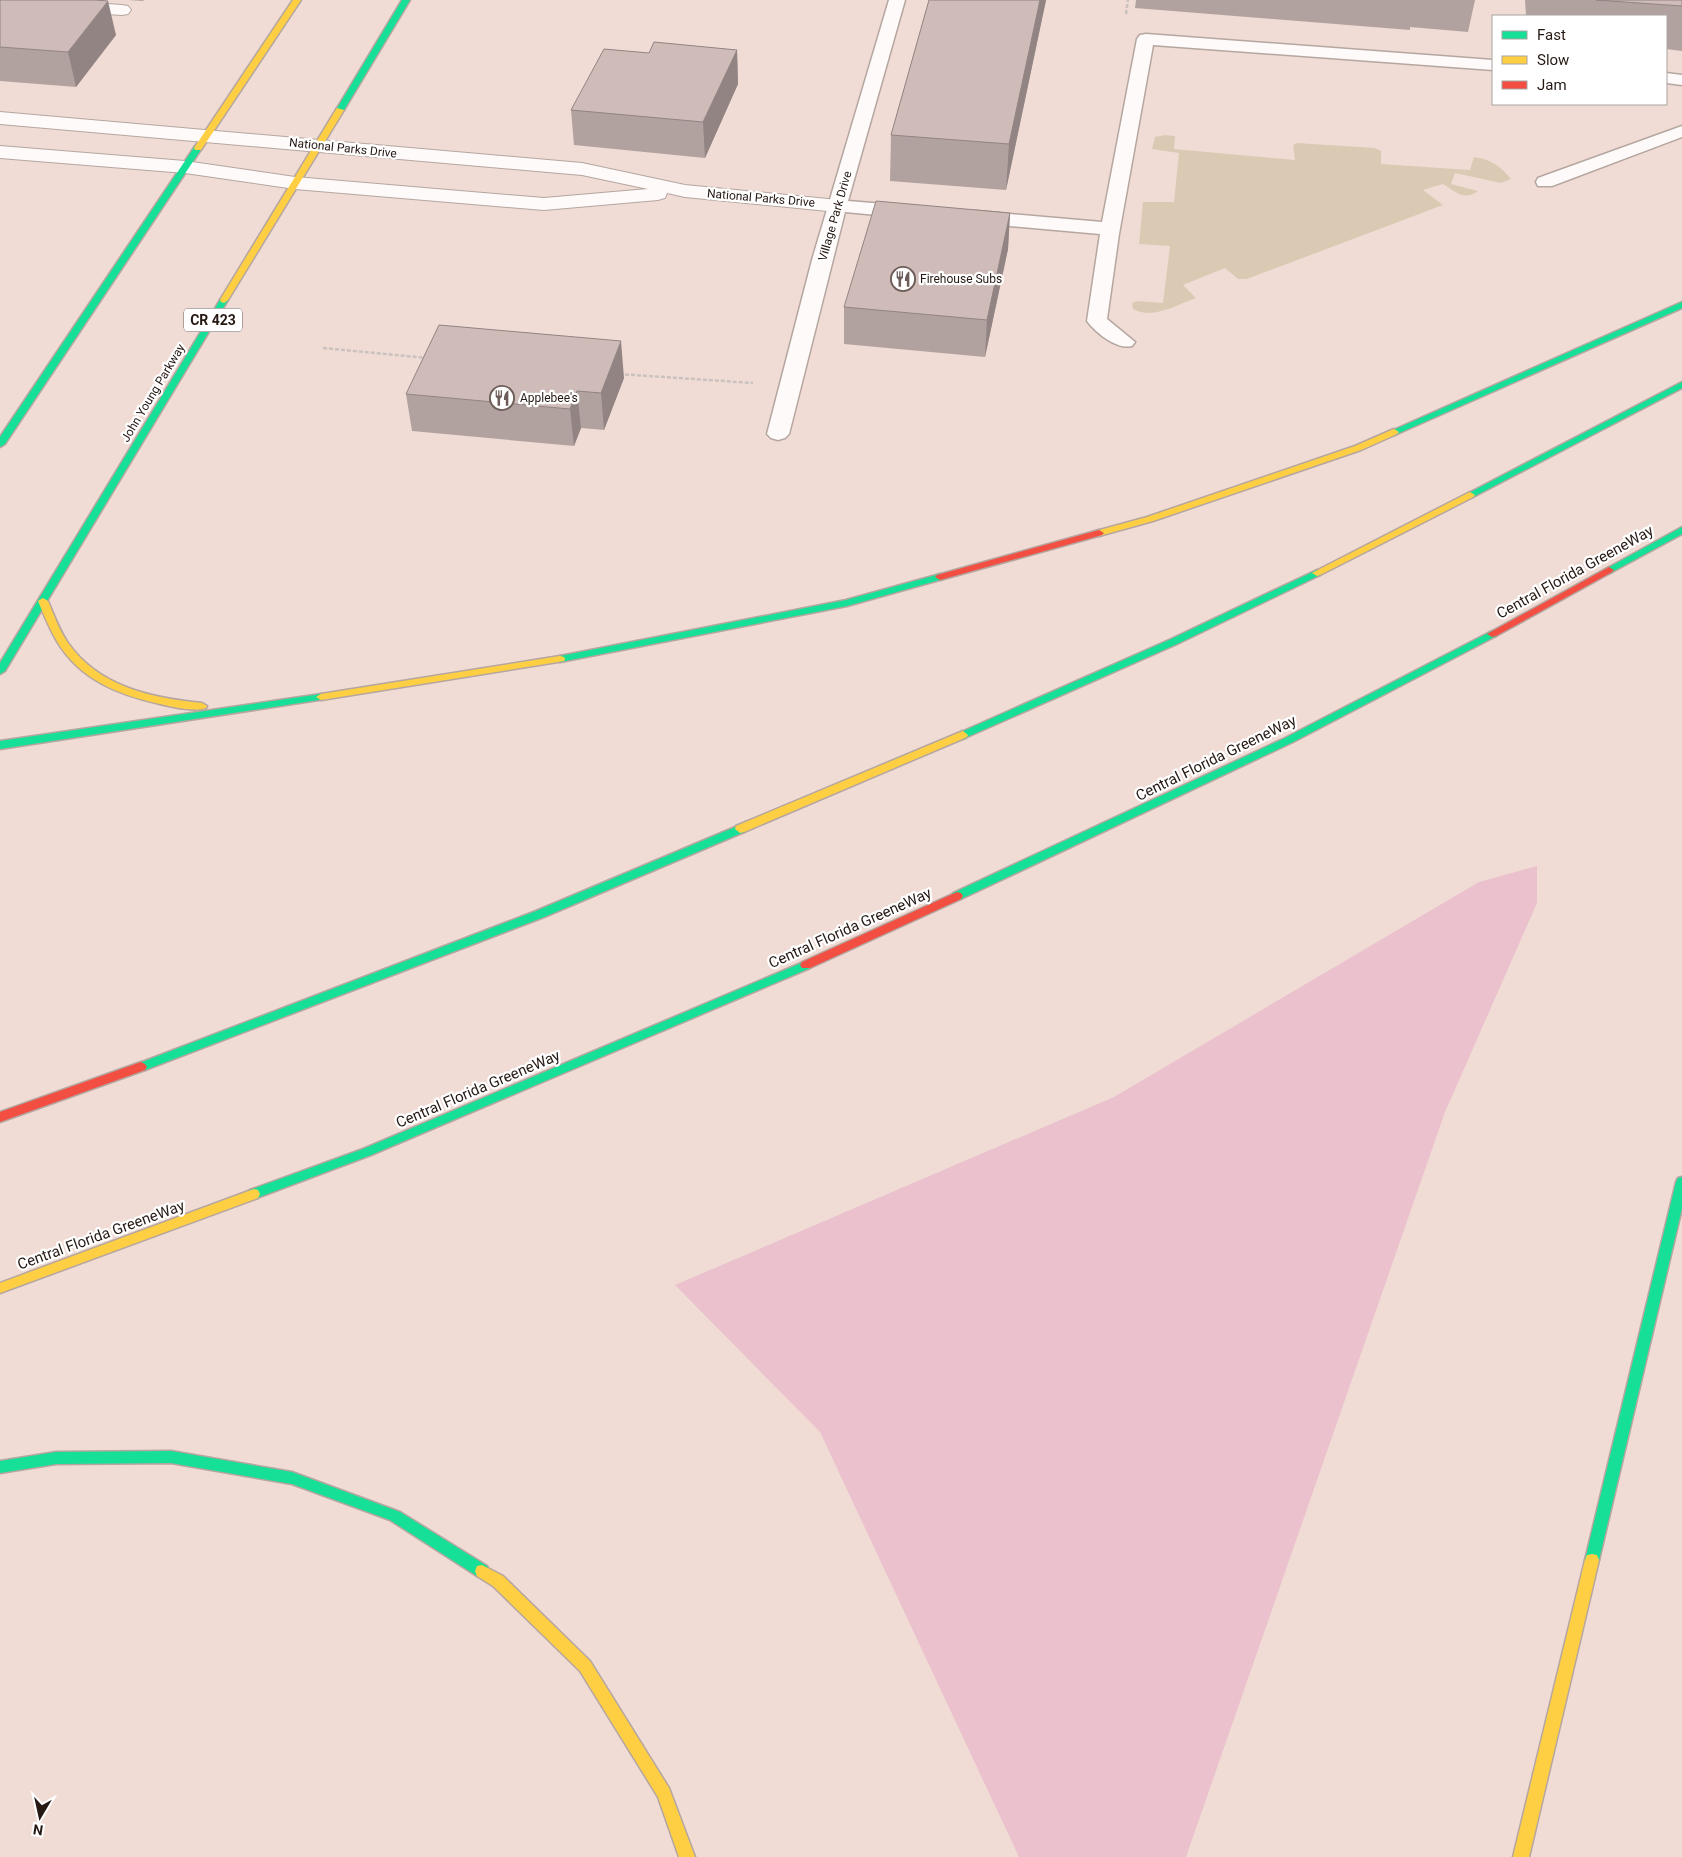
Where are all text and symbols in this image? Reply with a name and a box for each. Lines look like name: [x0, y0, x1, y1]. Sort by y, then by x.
legend: [1492, 15, 1667, 105]
text: Fast: [1537, 26, 1566, 44]
text: Slow: [1537, 51, 1569, 69]
text: Jam: [1537, 76, 1567, 94]
street label: National Parks Drive: [288, 135, 398, 161]
street label: Village Park Drive: [815, 169, 855, 263]
street label: National Parks Drive: [707, 186, 815, 210]
restaurant icon: Firehouse Subs: [890, 266, 916, 292]
place label: Firehouse Subs: [920, 272, 1002, 286]
road number: CR 423: [184, 308, 242, 332]
street label: John Young Parkway: [118, 341, 188, 444]
restaurant icon: Applebee's: [489, 385, 515, 411]
place label: Applebee's: [520, 391, 578, 405]
street label: Central Florida GreeneWay: [1494, 521, 1656, 623]
street label: Central Florida GreeneWay: [1133, 711, 1299, 805]
street label: Central Florida GreeneWay: [766, 884, 934, 972]
street label: Central Florida GreeneWay: [393, 1046, 563, 1132]
street label: Central Florida GreeneWay: [15, 1196, 187, 1274]
north arrow: [15, 1792, 65, 1842]
text: N: [32, 1821, 44, 1839]

